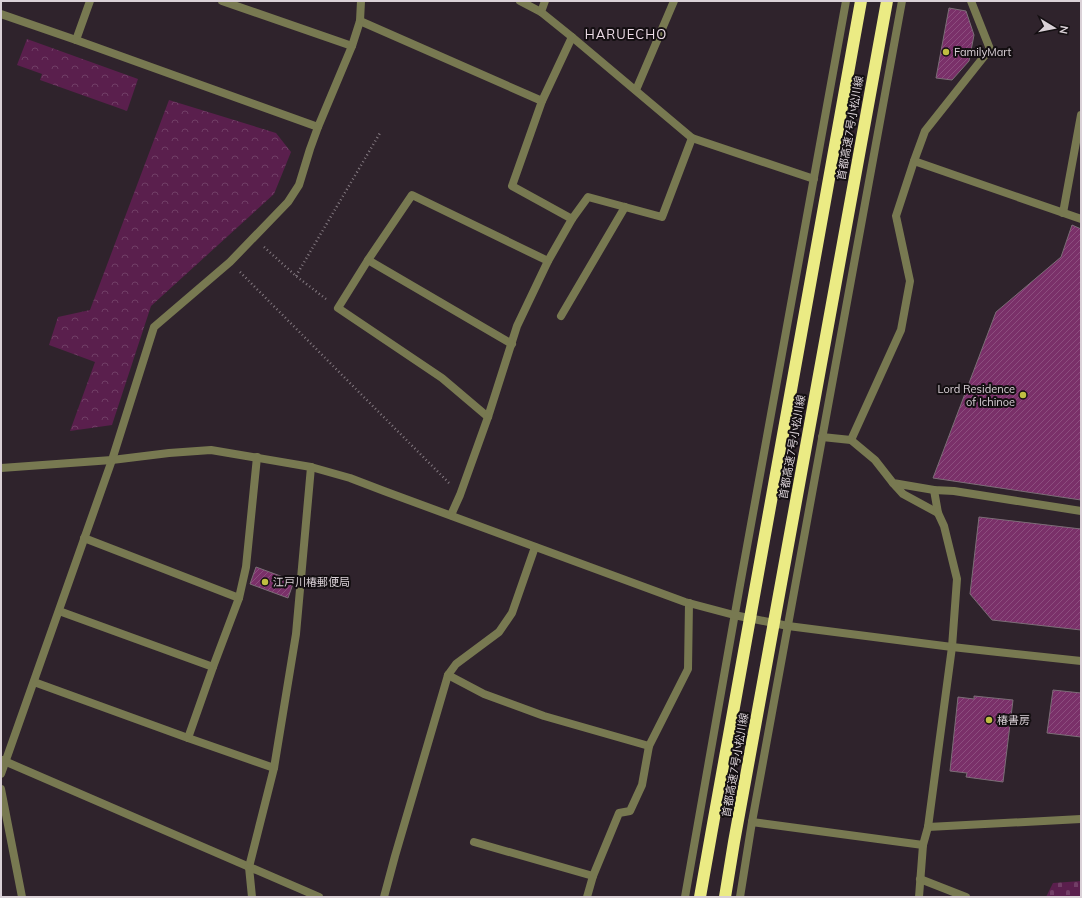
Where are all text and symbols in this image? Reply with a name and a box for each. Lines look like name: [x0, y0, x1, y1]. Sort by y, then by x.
north arrow: [1034, 8, 1074, 48]
text: N: [1056, 24, 1071, 35]
district label: HARUECHO: [585, 26, 667, 42]
place label: FamilyMart: [954, 45, 1012, 59]
marker: FamilyMart: [941, 47, 951, 57]
street label: 首都高速7号小松川線: [834, 75, 866, 181]
place label: Lord Residence of Ichinoe: [937, 382, 1015, 409]
marker: Lord Residence of Ichinoe: [1018, 390, 1028, 400]
street label: 首都高速7号小松川線: [776, 394, 808, 500]
place label: 江戸川椿郵便局: [273, 575, 350, 589]
marker: 江戸川椿郵便局: [260, 577, 270, 587]
street label: 首都高速7号小松川線: [719, 712, 751, 818]
place label: 椿書房: [997, 713, 1030, 727]
marker: 椿書房: [984, 715, 994, 725]

